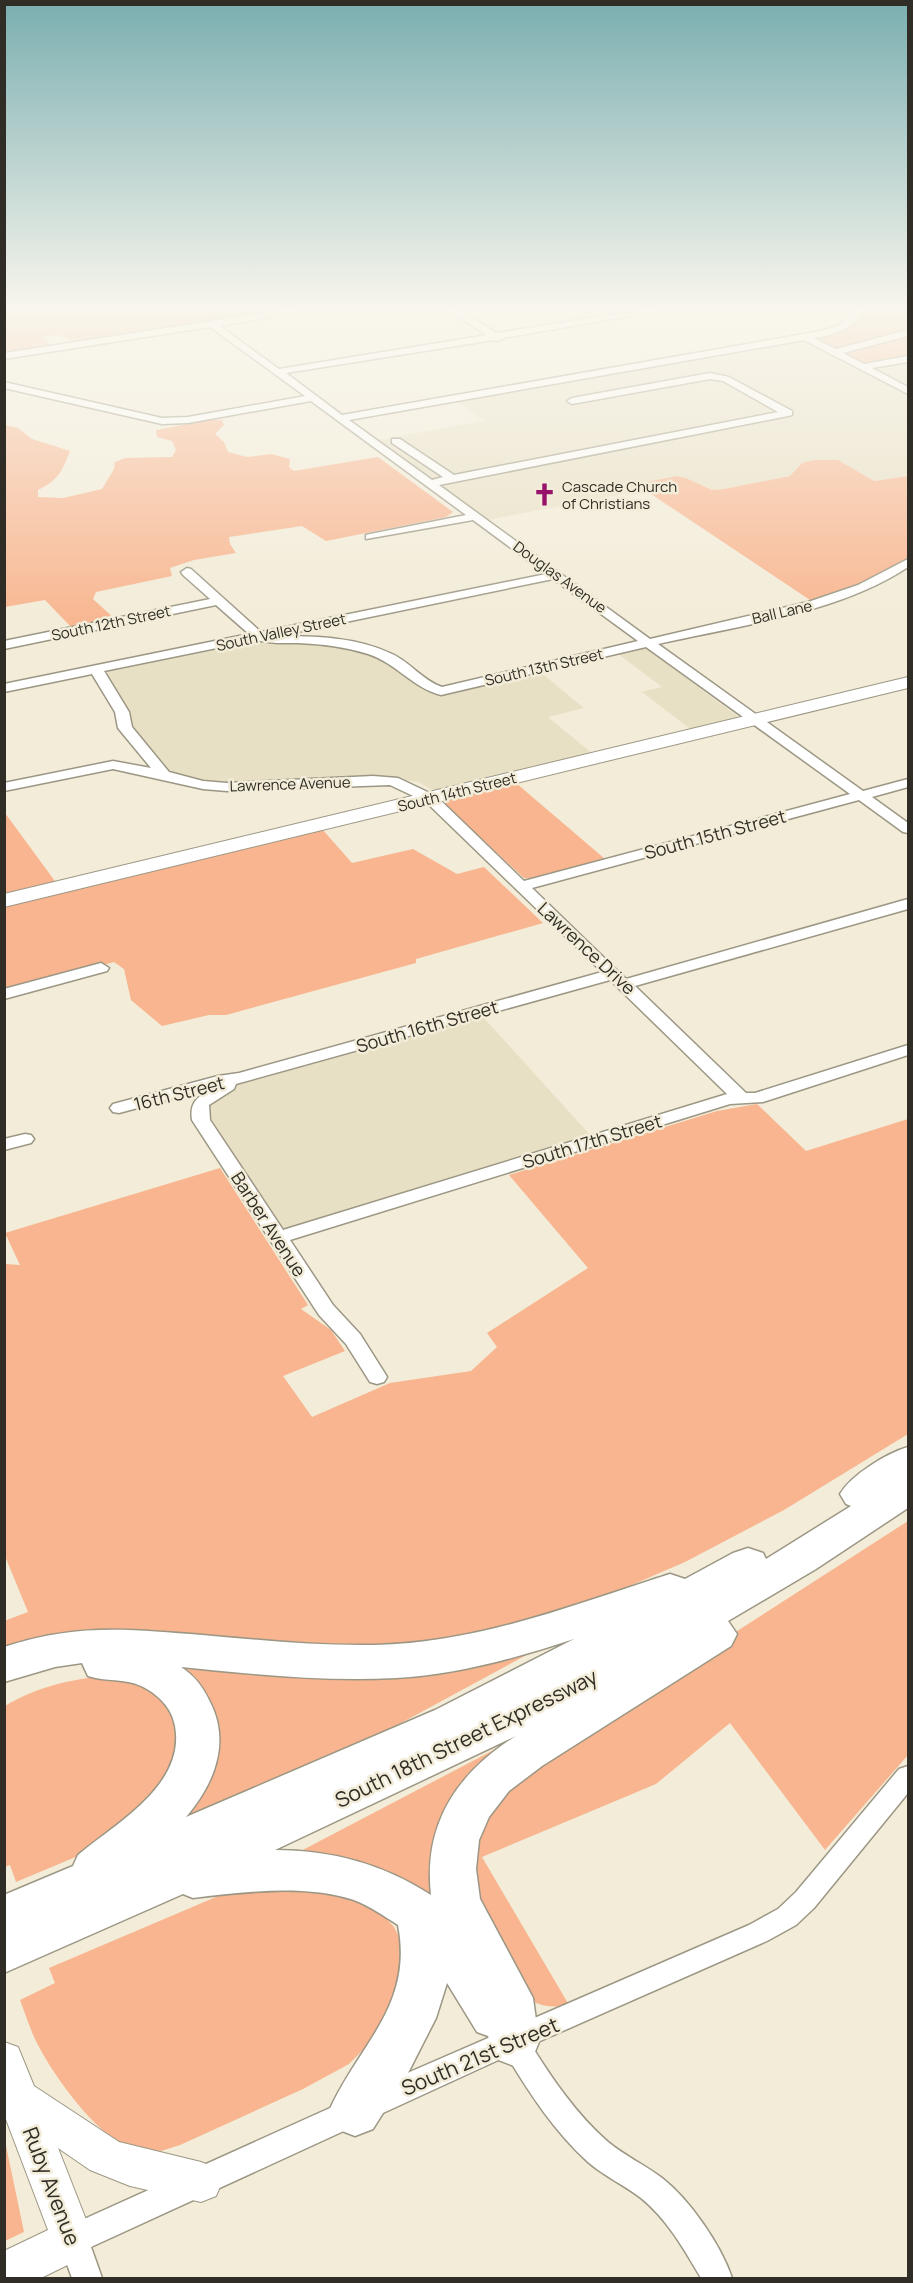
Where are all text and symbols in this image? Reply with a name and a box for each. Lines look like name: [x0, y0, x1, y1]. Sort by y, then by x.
place label: Cascade Church of Christians: [562, 476, 677, 514]
church icon: Cascade Church of Christians: [531, 482, 557, 508]
street label: Douglas Avenue: [509, 536, 611, 618]
street label: Ball Lane: [750, 595, 814, 629]
street label: South 12th Street: [49, 600, 173, 646]
street label: South Valley Street: [214, 608, 348, 656]
street label: South 13th Street: [483, 643, 605, 691]
street label: South 14th Street: [395, 767, 519, 817]
street label: Lawrence Avenue: [229, 771, 351, 797]
street label: South 15th Street: [642, 804, 788, 864]
street label: Lawrence Drive: [533, 896, 641, 1000]
street label: South 16th Street: [353, 994, 501, 1058]
street label: 16th Street: [131, 1070, 227, 1116]
street label: South 17th Street: [519, 1108, 665, 1174]
street label: Barber Avenue: [226, 1167, 312, 1281]
street label: South 18th Street Expressway: [330, 1662, 602, 1814]
street label: South 21st Street: [397, 2010, 563, 2102]
street label: Ruby Avenue: [17, 2123, 87, 2249]

